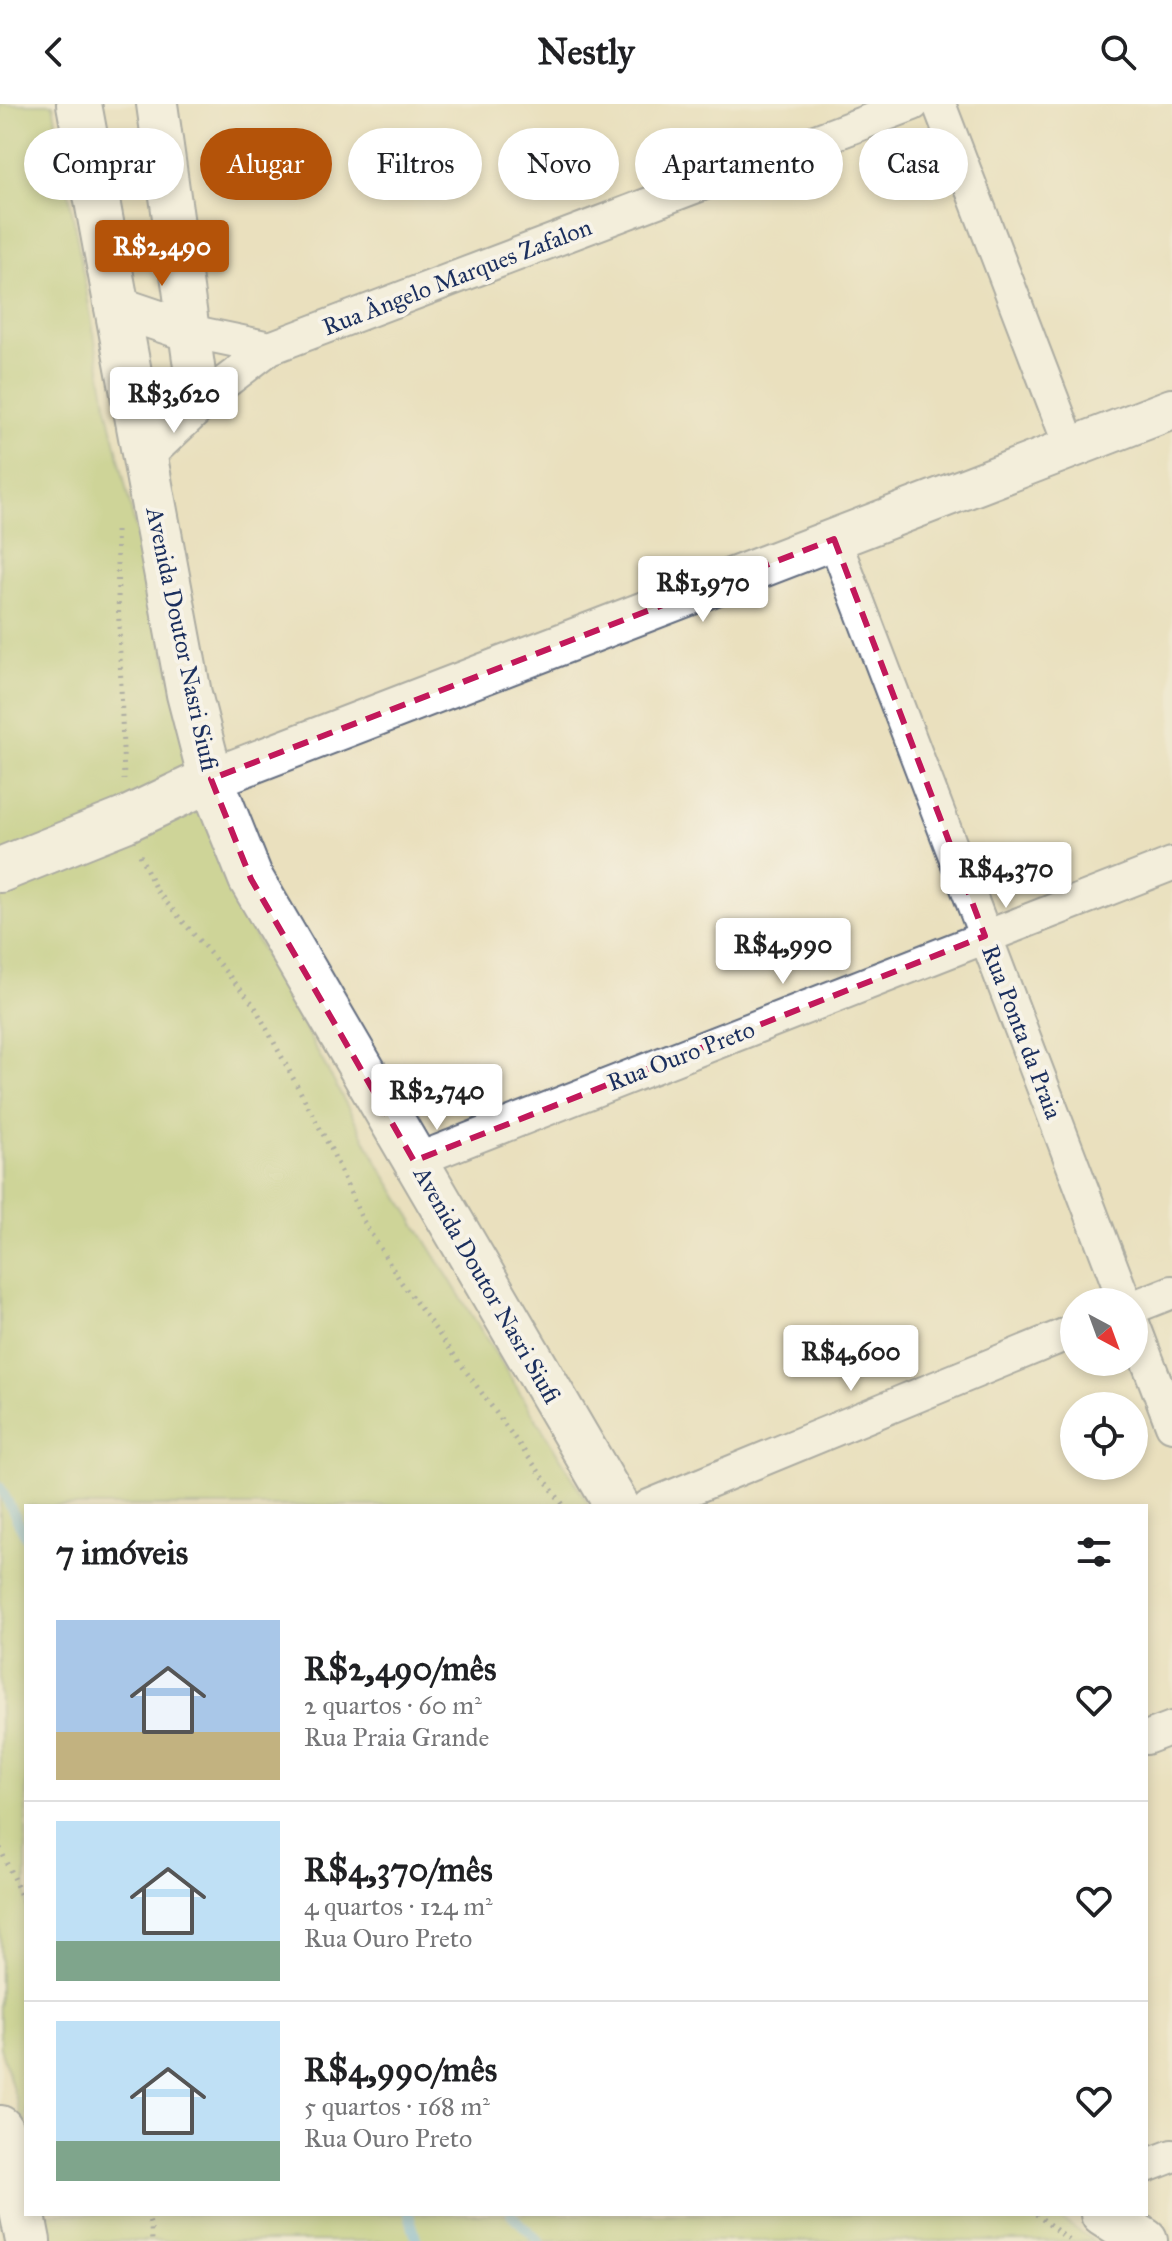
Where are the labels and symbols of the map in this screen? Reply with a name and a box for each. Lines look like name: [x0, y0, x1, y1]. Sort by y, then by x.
street label: Rua Ângelo Marques Zafalon: [318, 212, 596, 342]
pin: R$2,490: [88, 220, 236, 288]
pin: R$3,620: [100, 367, 248, 435]
street label: Avenida Doutor Nasri Siufi: [139, 504, 225, 774]
pin: R$1,970: [629, 556, 777, 624]
pin: R$4,370: [932, 842, 1080, 910]
pin: R$4,990: [709, 918, 857, 986]
street label: Rua Ponta da Praia: [975, 941, 1069, 1124]
street label: Rua Ouro Preto: [603, 1014, 759, 1098]
pin: R$2,740: [363, 1064, 511, 1132]
street label: Avenida Doutor Nasri Siufi: [406, 1160, 567, 1409]
north arrow: [1060, 1288, 1148, 1376]
pin: R$4,600: [777, 1325, 925, 1393]

